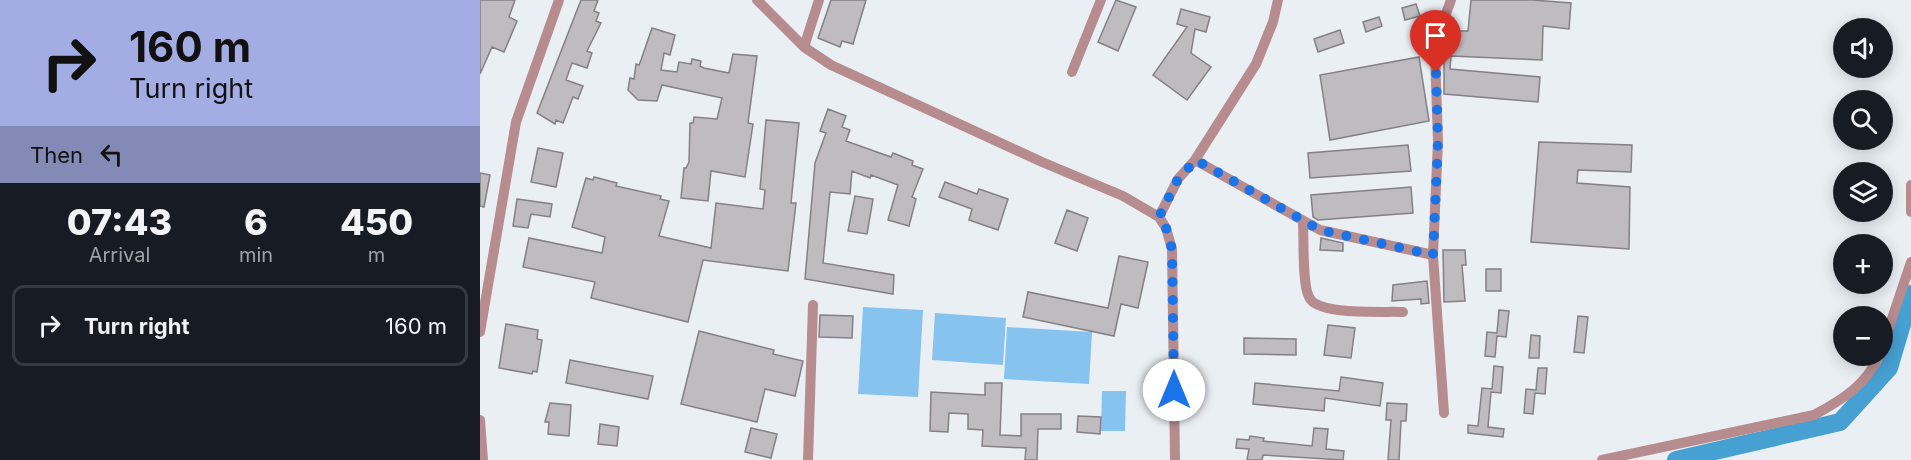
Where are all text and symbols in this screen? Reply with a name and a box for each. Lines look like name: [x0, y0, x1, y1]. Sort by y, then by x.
pin: [1410, 10, 1461, 72]
map controls: [1833, 18, 1893, 366]
button: sound: [1833, 18, 1893, 78]
icon: arrive: [1419, 19, 1452, 52]
text: 160 m: [129, 21, 251, 72]
icon: right: [30, 24, 108, 102]
text: Turn right: [129, 72, 253, 105]
button: search: [1833, 90, 1893, 150]
icon: left: [95, 138, 128, 171]
text: Then: [30, 142, 83, 168]
button: layers: [1833, 162, 1893, 222]
text: 07:43: [67, 200, 172, 244]
text: 6: [244, 200, 268, 244]
text: 450: [340, 200, 413, 244]
button: +: [1833, 234, 1893, 294]
text: Arrival: [89, 243, 150, 267]
text: min: [239, 243, 273, 267]
text: m: [368, 243, 385, 267]
button: −: [1833, 306, 1893, 366]
icon: right: [33, 309, 66, 342]
text: Turn right: [84, 313, 190, 339]
text: 160 m: [385, 313, 447, 339]
position arrow: [1142, 358, 1206, 422]

